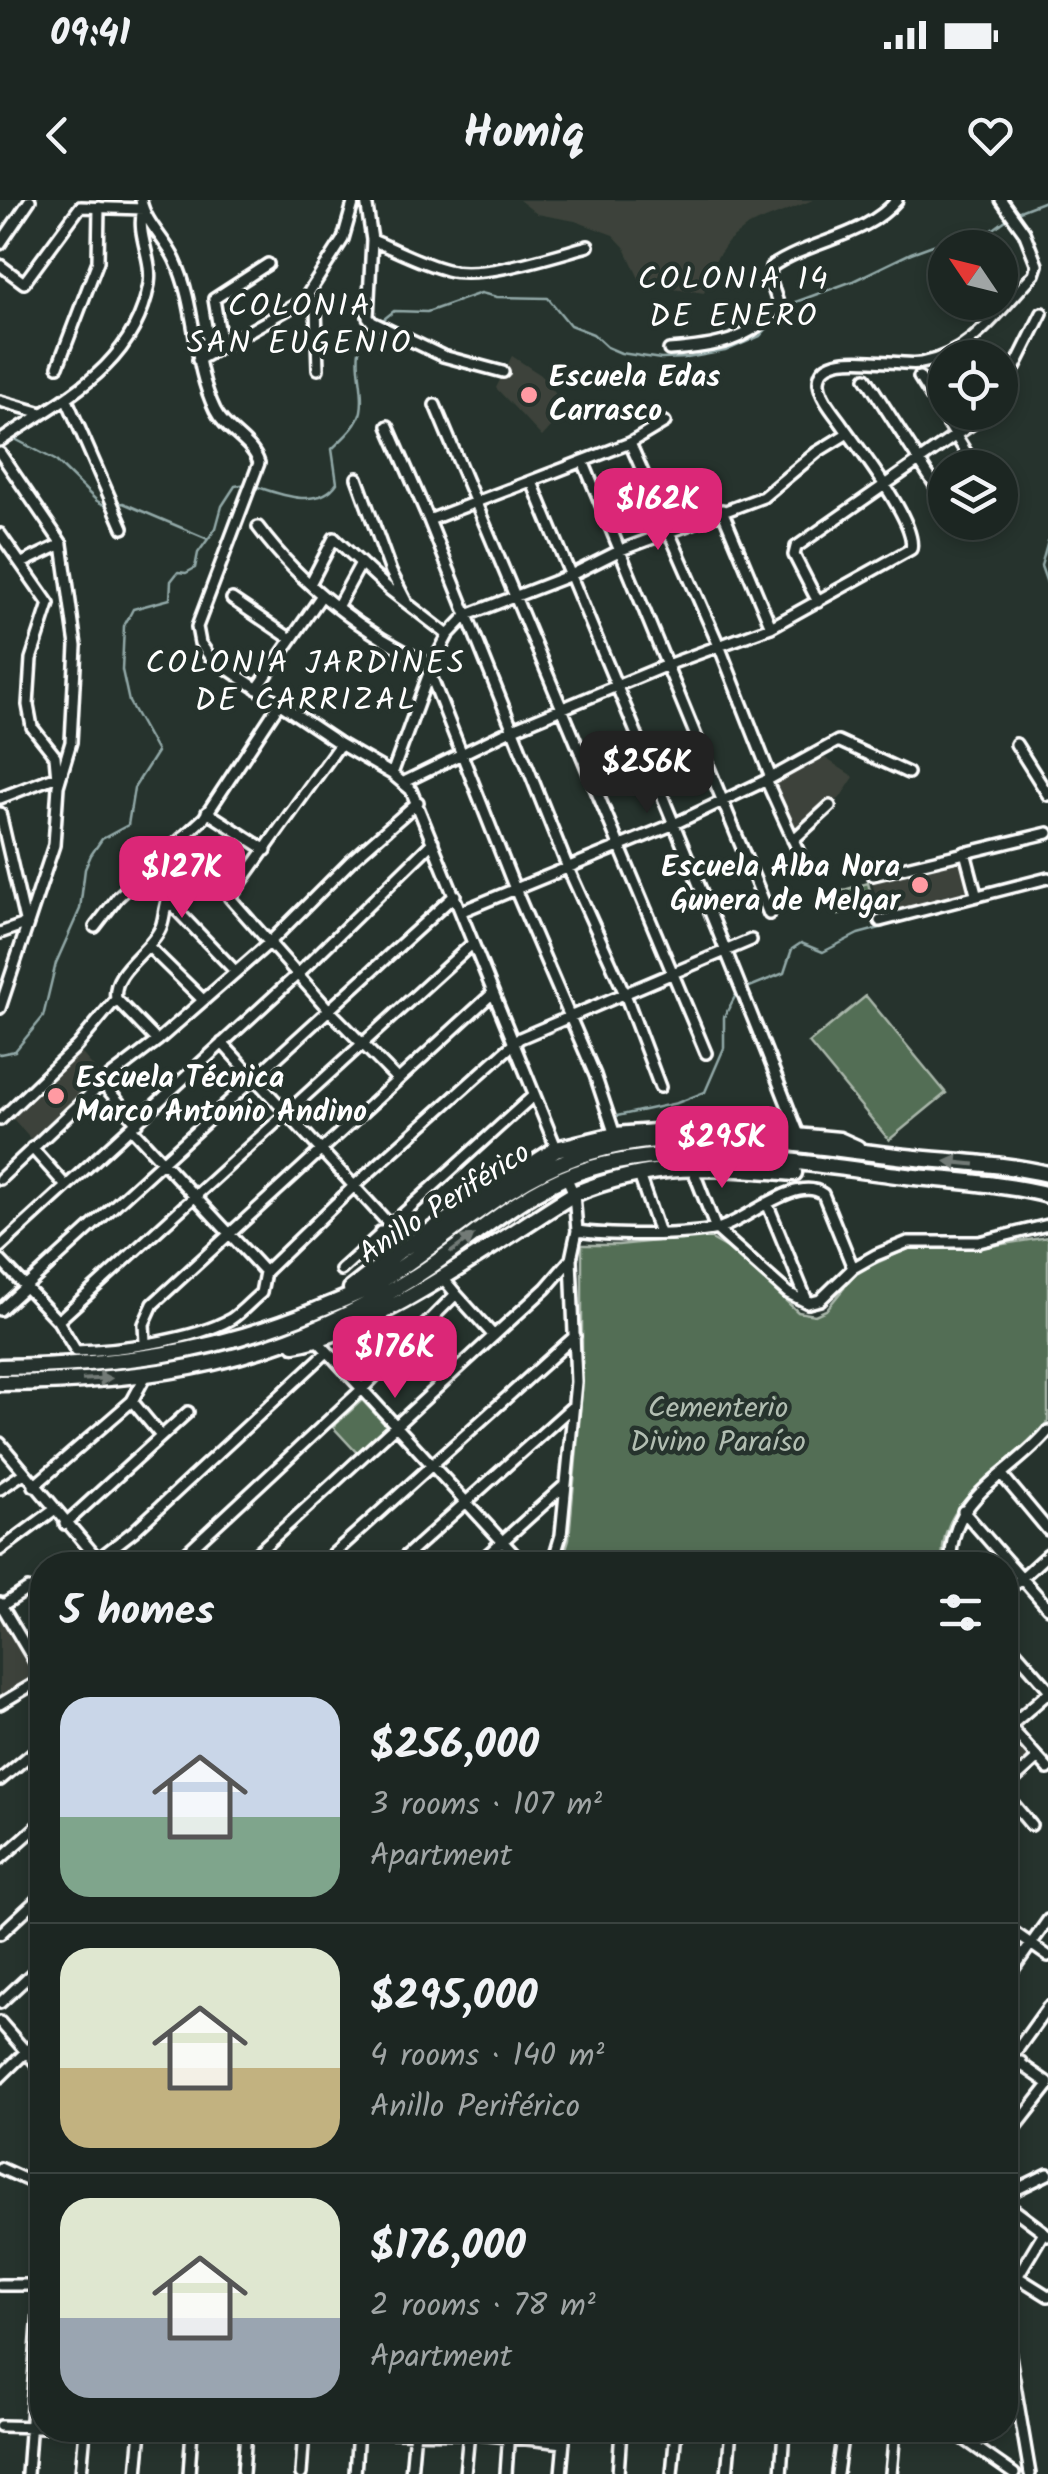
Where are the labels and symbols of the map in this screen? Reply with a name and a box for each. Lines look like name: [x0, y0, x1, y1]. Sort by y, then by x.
north arrow: [928, 230, 1018, 320]
district label: COLONIA 14 DE ENERO: [638, 255, 830, 343]
district label: COLONIA SAN EUGENIO: [187, 282, 413, 370]
place label: Escuela Edas Carrasco: [549, 354, 720, 436]
marker: Escuela Edas Carrasco: [518, 384, 540, 406]
pin: $162K: [588, 468, 728, 553]
district label: COLONIA JARDINES DE CARRIZAL: [146, 639, 466, 727]
pin: $256K: [577, 731, 717, 816]
pin: $127K: [112, 836, 252, 921]
place label: Escuela Alba Nora Gunera de Melgar: [661, 844, 901, 926]
marker: Escuela Alba Nora Gunera de Melgar: [909, 874, 931, 896]
place label: Escuela Técnica Marco Antonio Andino: [76, 1055, 367, 1137]
marker: Escuela Técnica Marco Antonio Andino: [45, 1085, 67, 1107]
pin: $295K: [652, 1106, 792, 1191]
street label: Anillo Periférico: [349, 1130, 541, 1278]
one-way arrow: [944, 1155, 976, 1171]
one-way arrow: [449, 1235, 475, 1255]
pin: $176K: [325, 1316, 465, 1401]
one-way arrow: [82, 1371, 114, 1387]
park label: Cementerio Divino Paraíso: [630, 1385, 806, 1467]

